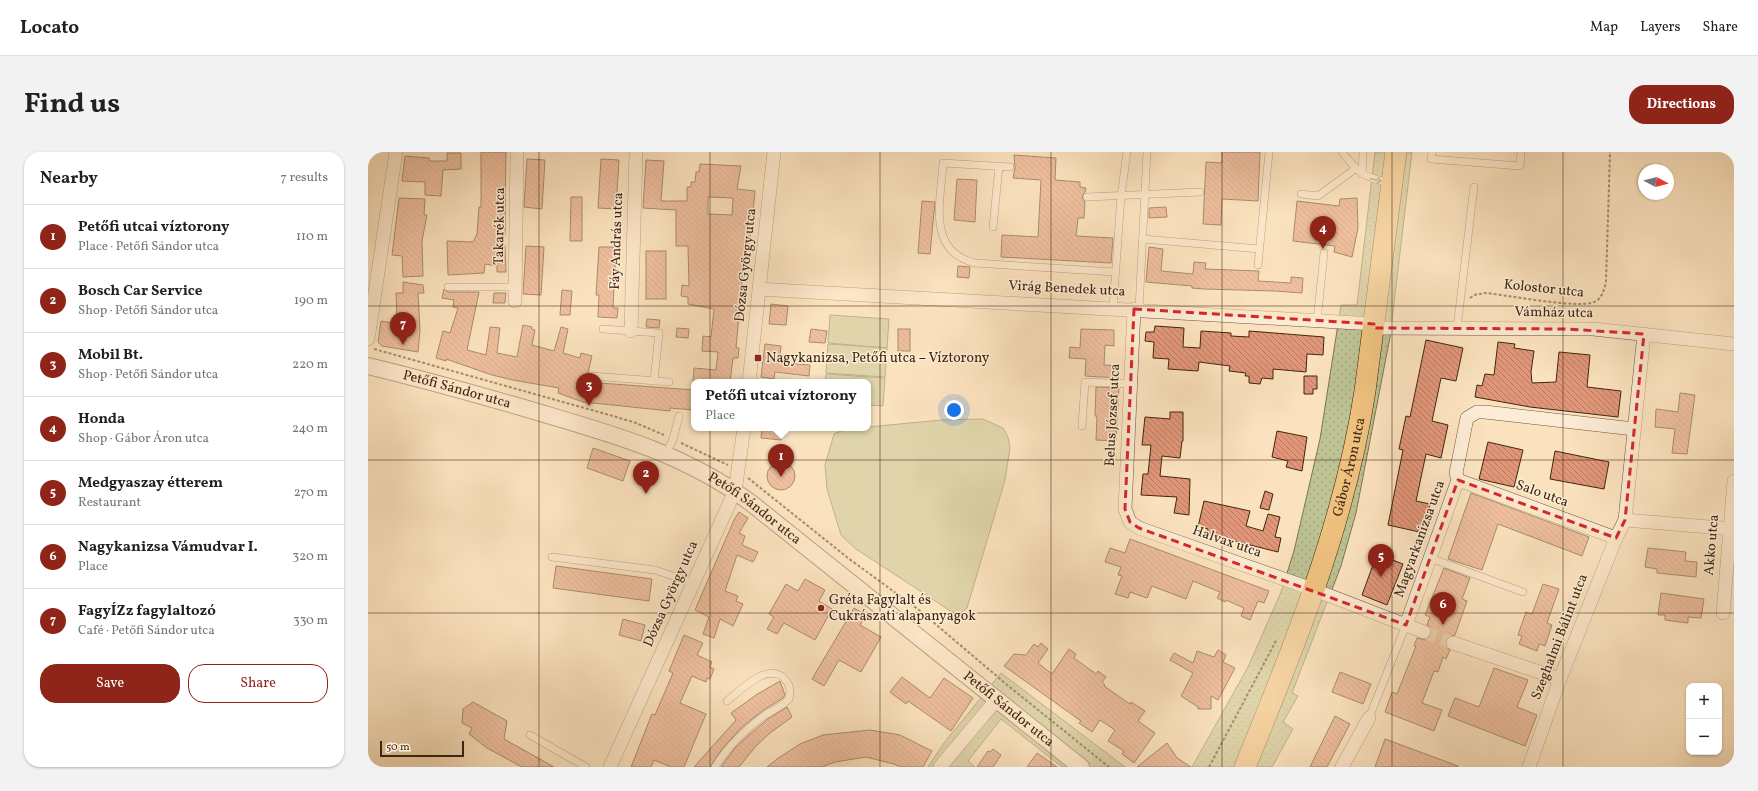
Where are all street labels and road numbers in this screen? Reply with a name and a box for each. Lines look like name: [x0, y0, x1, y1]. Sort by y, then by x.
street label: Takarék utca: [490, 187, 510, 265]
street label: Fáy András utca: [606, 192, 628, 290]
street label: Dózsa György utca: [731, 207, 761, 323]
street label: Kolostor utca: [1503, 275, 1585, 303]
street label: Virág Benedek utca: [1008, 276, 1126, 302]
street label: Vámház utca: [1514, 303, 1594, 323]
street label: Belus József utca: [1101, 363, 1125, 467]
street label: Petőfi Sándor utca: [401, 366, 513, 413]
street label: Gábor Áron utca: [1328, 416, 1370, 519]
street label: Petőfi Sándor utca: [704, 468, 805, 549]
street label: Salo utca: [1513, 476, 1571, 512]
street label: Magyarkanizsa utca: [1390, 478, 1450, 600]
street label: Akko utca: [1700, 514, 1724, 576]
street label: Halvax utca: [1190, 521, 1264, 563]
street label: Dózsa György utca: [639, 538, 703, 650]
street label: Szeghalmi Bálint utca: [1527, 571, 1593, 703]
street label: Petőfi Sándor utca: [959, 667, 1058, 751]

